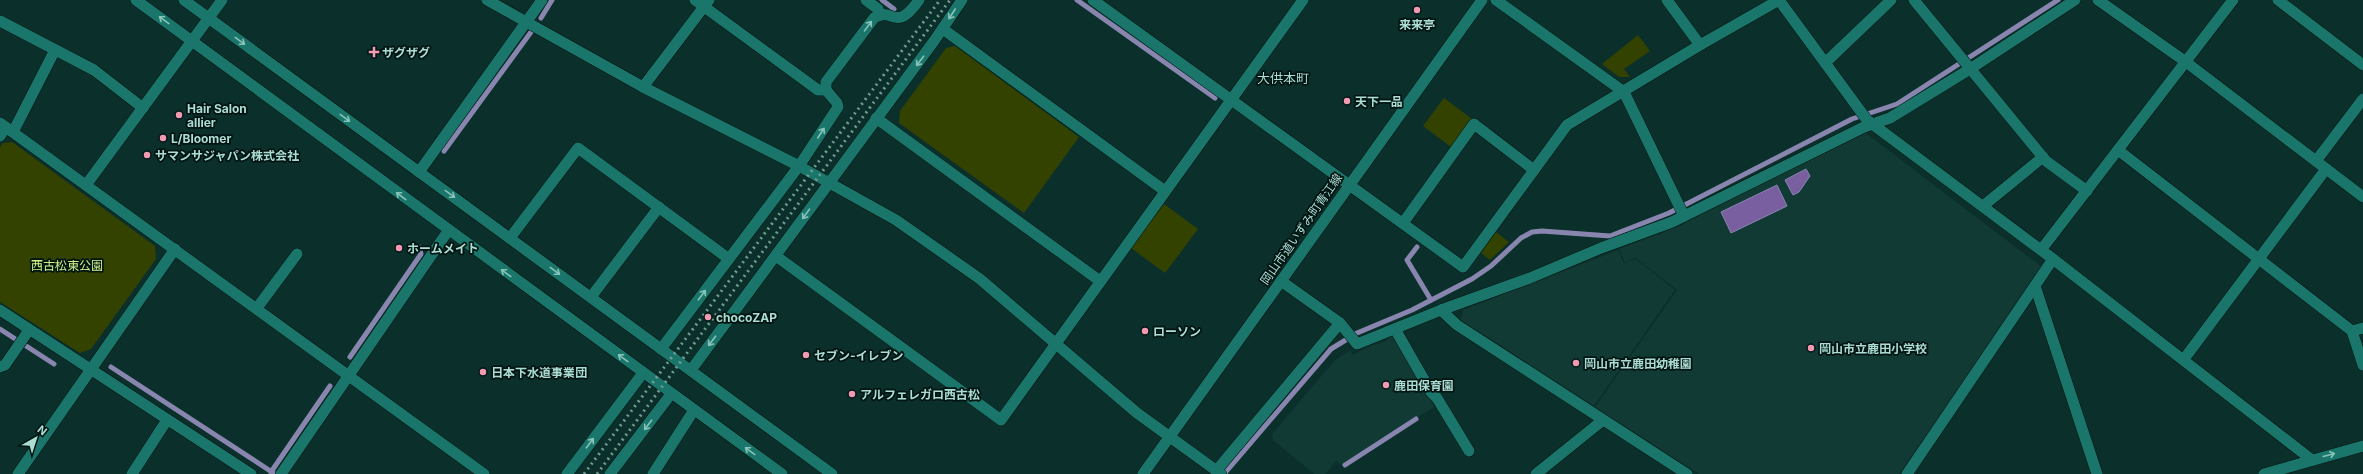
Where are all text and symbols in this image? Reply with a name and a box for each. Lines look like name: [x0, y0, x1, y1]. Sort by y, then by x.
marker: 来来亭: [1412, 5, 1422, 15]
one-way arrow: [947, 8, 955, 20]
one-way arrow: [159, 16, 170, 24]
place label: 来来亭: [1399, 17, 1435, 32]
one-way arrow: [863, 21, 872, 32]
one-way arrow: [234, 37, 245, 45]
place label: ザグザグ: [382, 45, 430, 60]
marker: ザグザグ: [369, 47, 379, 57]
one-way arrow: [916, 55, 924, 66]
district label: 大供本町: [1257, 70, 1309, 86]
place label: 天下一品: [1355, 94, 1403, 109]
marker: 天下一品: [1342, 96, 1352, 106]
place label: Hair Salon allier: [187, 101, 247, 130]
marker: Hair Salon allier: [174, 110, 184, 120]
one-way arrow: [339, 114, 350, 122]
one-way arrow: [817, 128, 825, 139]
place label: L/Bloomer: [171, 131, 231, 146]
marker: L/Bloomer: [158, 133, 168, 143]
place label: サマンサジャパン株式会社: [155, 148, 299, 163]
marker: サマンサジャパン株式会社: [142, 150, 152, 160]
street label: 岡山市道いずみ町青江線: [1257, 171, 1345, 287]
one-way arrow: [444, 190, 455, 198]
one-way arrow: [396, 192, 407, 200]
one-way arrow: [802, 209, 811, 220]
place label: ホームメイト: [407, 241, 479, 256]
marker: ホームメイト: [394, 243, 404, 253]
park label: 西古松東公園: [31, 258, 103, 273]
one-way arrow: [549, 267, 560, 275]
one-way arrow: [501, 269, 512, 277]
one-way arrow: [698, 290, 706, 301]
place label: chocoZAP: [716, 310, 777, 325]
marker: chocoZAP: [703, 312, 713, 322]
place label: ローソン: [1153, 324, 1201, 339]
marker: ローソン: [1140, 326, 1150, 336]
one-way arrow: [708, 335, 716, 346]
place label: 岡山市立鹿田小学校: [1819, 341, 1927, 356]
marker: 岡山市立鹿田小学校: [1806, 343, 1816, 353]
place label: セブン-イレブン: [814, 348, 904, 363]
marker: セブン-イレブン: [801, 350, 811, 360]
one-way arrow: [617, 354, 628, 362]
place label: 岡山市立鹿田幼稚園: [1584, 356, 1692, 371]
marker: 岡山市立鹿田幼稚園: [1571, 358, 1581, 368]
place label: 日本下水道事業団: [491, 365, 587, 380]
marker: 日本下水道事業団: [478, 367, 488, 377]
place label: 鹿田保育園: [1394, 378, 1454, 393]
marker: 鹿田保育園: [1381, 380, 1391, 390]
place label: アルフェレガロ西古松: [860, 387, 980, 402]
marker: アルフェレガロ西古松: [847, 389, 857, 399]
north arrow: [16, 418, 56, 458]
one-way arrow: [643, 419, 652, 430]
text: N: [35, 422, 50, 438]
one-way arrow: [586, 437, 594, 448]
one-way arrow: [745, 447, 756, 455]
one-way arrow: [2322, 451, 2335, 458]

